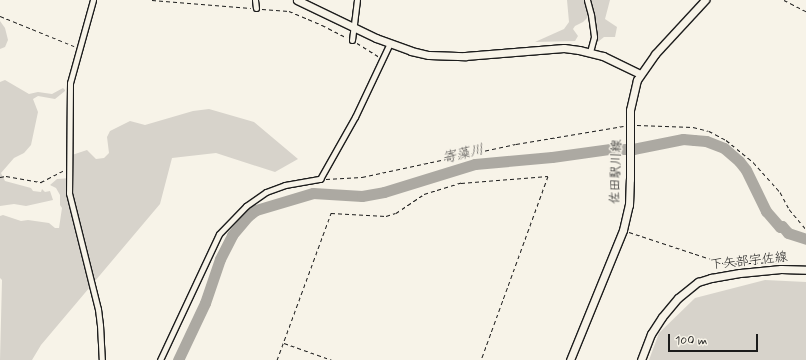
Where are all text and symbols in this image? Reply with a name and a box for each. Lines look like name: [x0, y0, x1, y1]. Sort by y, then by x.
street label: 佐田駅川線: [608, 139, 626, 205]
water label: 寄藻川: [441, 141, 485, 167]
street label: 下矢部宇佐線: [709, 250, 789, 274]
scale bar: [670, 326, 760, 352]
text: 100 m: [675, 333, 707, 349]

